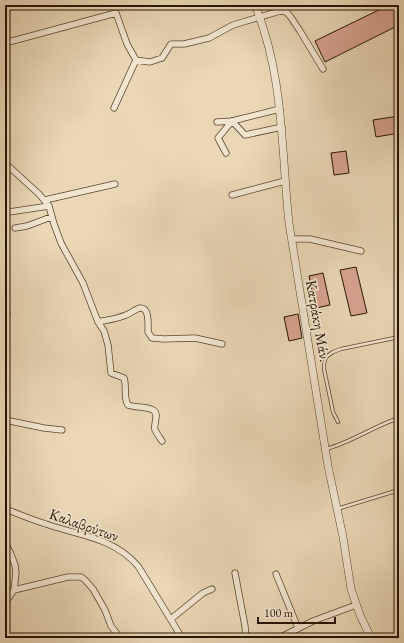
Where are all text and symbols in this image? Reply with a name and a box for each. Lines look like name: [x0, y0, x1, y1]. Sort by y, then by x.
street label: Κατράκη Μάν.: [302, 278, 335, 363]
street label: Καλαβρύτων: [47, 504, 121, 545]
scale bar: [258, 599, 335, 625]
text: 100 m: [264, 605, 294, 621]

